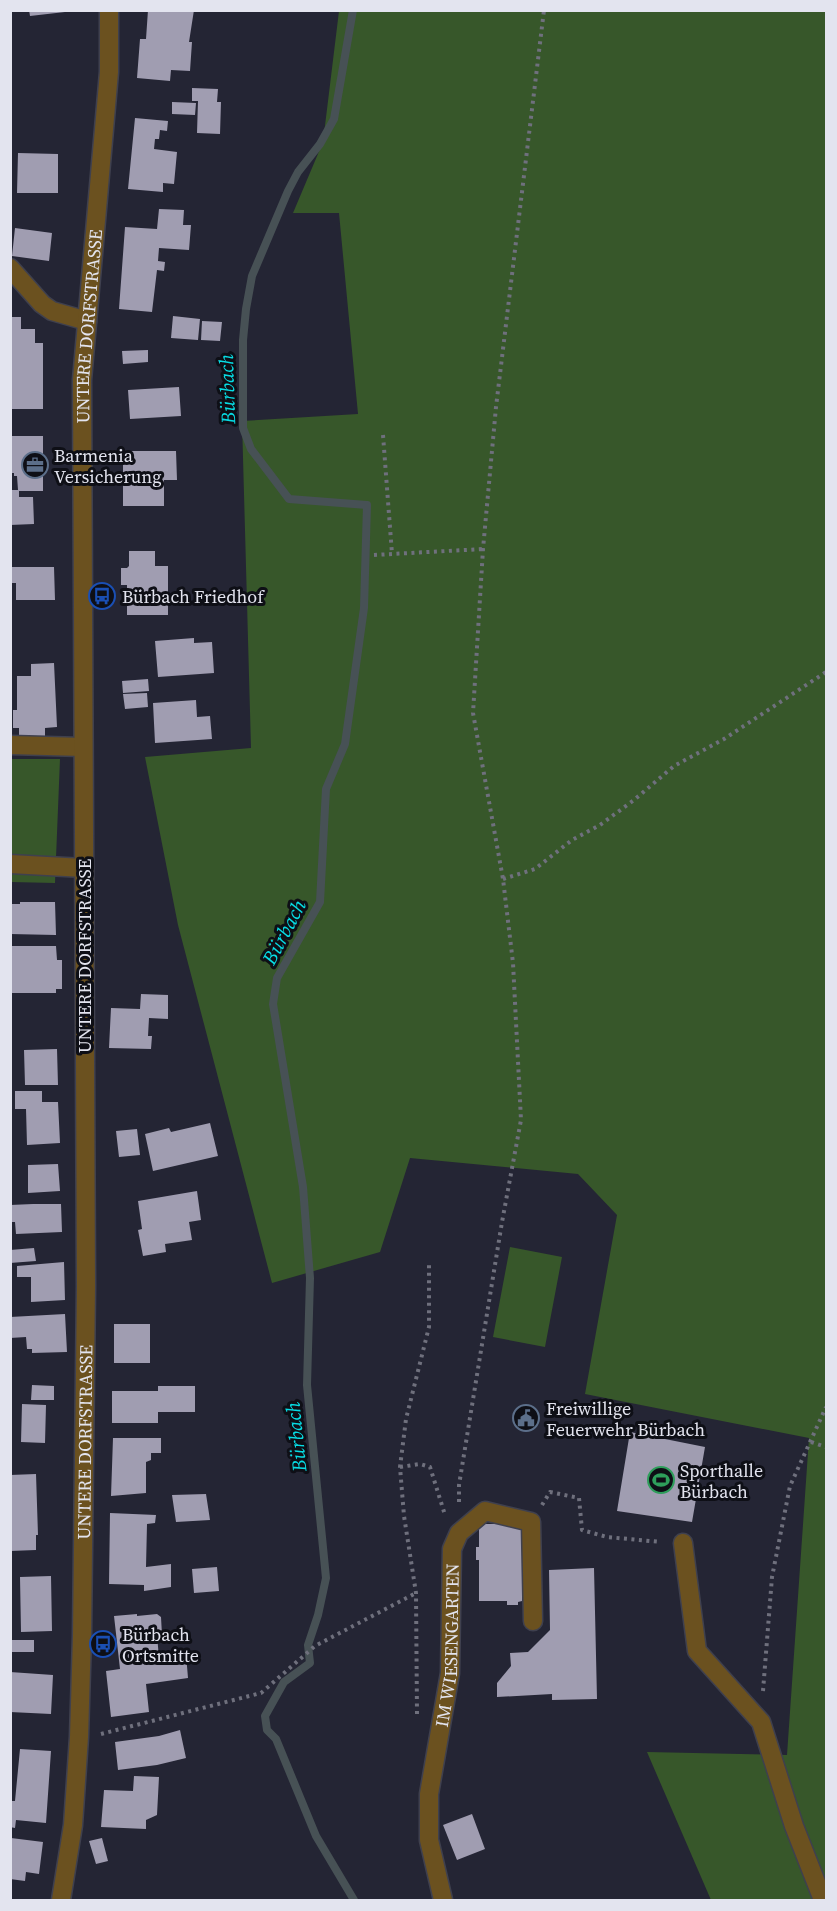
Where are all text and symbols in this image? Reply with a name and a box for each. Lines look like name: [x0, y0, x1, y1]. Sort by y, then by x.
street label: UNTERE DORFSTRASSE: [69, 228, 108, 424]
water label: Bürbach: [212, 353, 242, 425]
place label: Barmenia Versicherung: [54, 443, 162, 489]
office icon: Barmenia Versicherung: [20, 450, 50, 480]
bus stop icon: Bürbach Friedhof: [87, 581, 117, 611]
place label: Bürbach Friedhof: [122, 584, 265, 609]
street label: UNTERE DORFSTRASSE: [72, 859, 97, 1053]
water label: Bürbach: [255, 894, 313, 970]
street label: UNTERE DORFSTRASSE: [71, 1345, 98, 1540]
place label: Freiwillige Feuerwehr Bürbach: [546, 1396, 705, 1442]
water label: Bürbach: [278, 1401, 314, 1474]
public building icon: Freiwillige Feuerwehr Bürbach: [511, 1403, 541, 1433]
place label: Sporthalle Bürbach: [680, 1458, 763, 1504]
sports icon: Sporthalle Bürbach: [646, 1465, 676, 1495]
street label: IM WIESENGARTEN: [428, 1563, 464, 1729]
place label: Bürbach Ortsmitte: [122, 1622, 199, 1668]
bus stop icon: Bürbach Ortsmitte: [88, 1629, 118, 1659]

